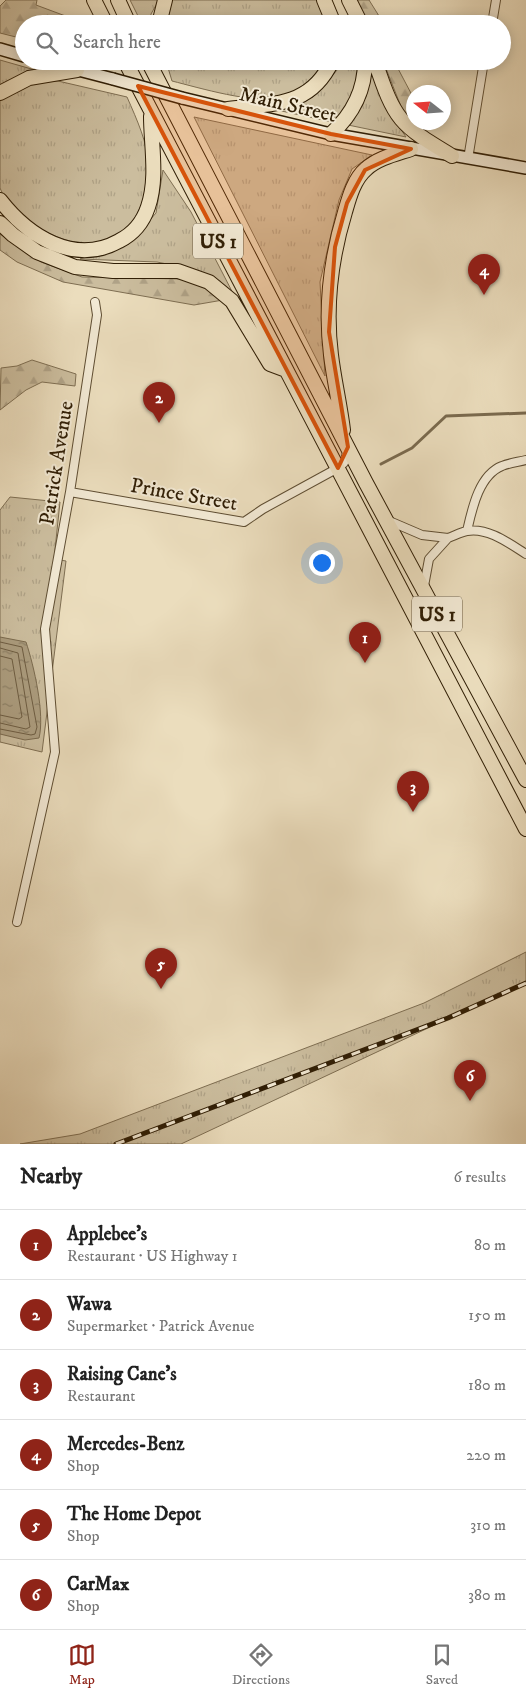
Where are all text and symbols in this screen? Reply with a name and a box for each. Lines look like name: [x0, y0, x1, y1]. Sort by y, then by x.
search box: [15, 15, 511, 70]
icon: search: [33, 29, 61, 57]
text: Search here: [73, 31, 161, 54]
street label: Main Street: [237, 81, 339, 129]
north arrow: [406, 85, 451, 130]
road number: US 1: [193, 224, 243, 258]
pin: 4: [468, 254, 500, 295]
pin: 2: [143, 382, 175, 423]
street label: Patrick Avenue: [34, 399, 80, 527]
street label: Prince Street: [128, 473, 240, 517]
your location: [309, 550, 335, 576]
road number: US 1: [412, 596, 462, 632]
pin: 1: [349, 622, 381, 663]
pin: 3: [397, 771, 429, 812]
pin: 5: [145, 948, 177, 989]
pin: 6: [454, 1060, 486, 1101]
text: Nearby: [20, 1164, 82, 1190]
text: 6 results: [453, 1167, 506, 1187]
text: Applebee's: [67, 1223, 147, 1246]
text: 1: [33, 1235, 39, 1255]
text: 80 m: [474, 1235, 506, 1255]
text: Restaurant · US Highway 1: [67, 1246, 238, 1266]
text: Wawa: [67, 1293, 111, 1316]
text: 2: [32, 1305, 40, 1325]
text: 150 m: [468, 1305, 506, 1325]
text: Supermarket · Patrick Avenue: [67, 1316, 254, 1336]
text: Raising Cane's: [67, 1363, 176, 1386]
text: 3: [33, 1375, 39, 1395]
text: 180 m: [468, 1375, 506, 1395]
text: Restaurant: [67, 1386, 135, 1406]
text: Mercedes-Benz: [67, 1433, 184, 1456]
text: 4: [31, 1445, 41, 1465]
text: 220 m: [466, 1445, 506, 1465]
text: Shop: [67, 1456, 100, 1476]
text: The Home Depot: [67, 1503, 201, 1526]
text: 5: [32, 1515, 40, 1535]
text: 310 m: [470, 1515, 506, 1535]
text: Shop: [67, 1526, 100, 1546]
text: CarMax: [67, 1573, 129, 1596]
text: 6: [32, 1585, 40, 1605]
text: 380 m: [468, 1585, 506, 1605]
text: Shop: [67, 1596, 100, 1616]
tab: Map: [68, 1641, 96, 1689]
tab: Directions: [232, 1641, 290, 1689]
tab: Saved: [426, 1641, 458, 1689]

